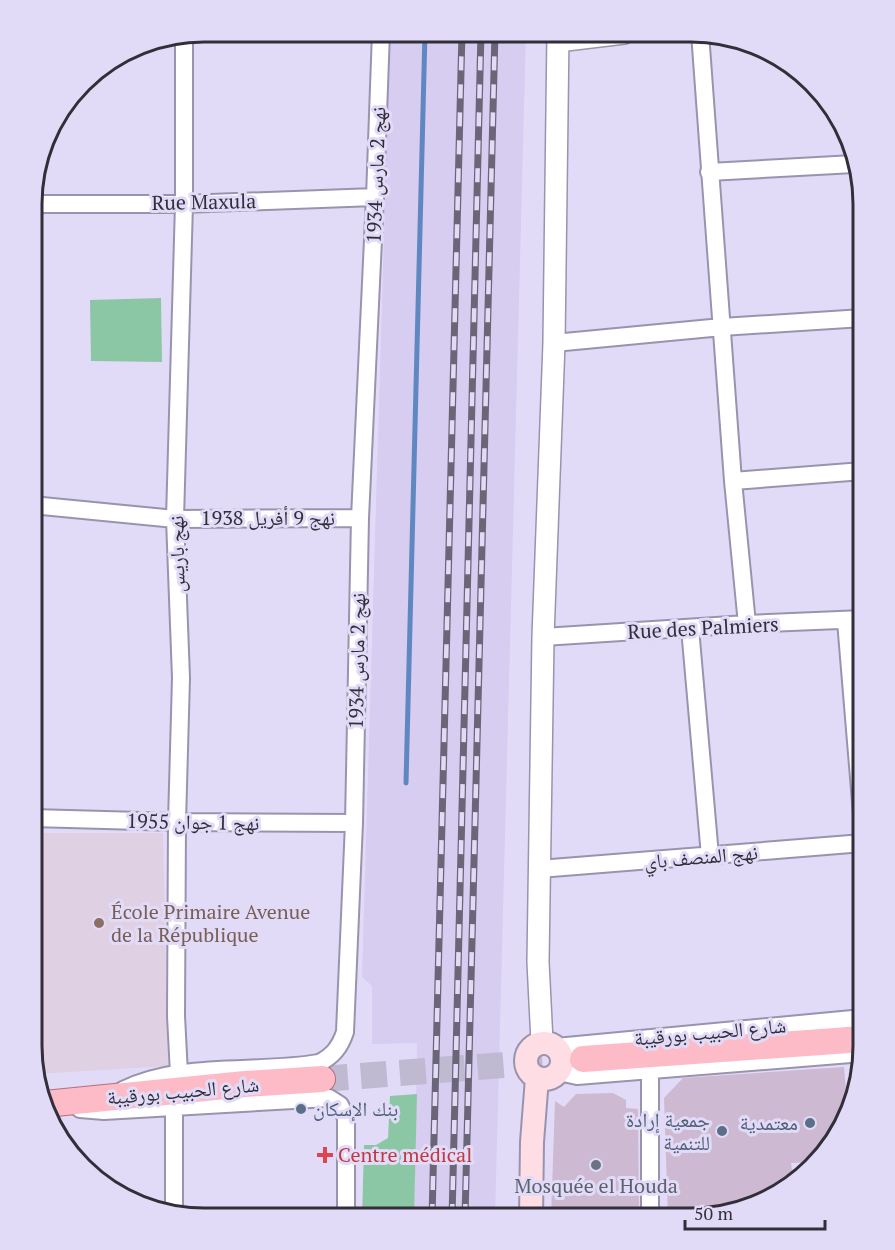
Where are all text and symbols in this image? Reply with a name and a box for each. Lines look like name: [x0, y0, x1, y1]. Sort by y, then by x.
street label: نهج 2 مارس 1934: [360, 106, 391, 244]
street label: Rue Maxula: [151, 187, 257, 216]
street label: نهج 9 أفريل 1938: [201, 504, 335, 531]
street label: نهج باريس: [162, 515, 191, 593]
street label: نهج 2 مارس 1934: [342, 593, 371, 729]
street label: Rue des Palmiers: [627, 610, 779, 645]
street label: نهج 1 جوان 1955: [126, 807, 260, 836]
street label: نهج المنصف باي: [643, 838, 759, 878]
place label: École Primaire Avenue de la République: [111, 898, 310, 948]
marker: École Primaire Avenue de la République: [92, 916, 106, 930]
street label: شارع الحبيب بورقيبة: [633, 1011, 787, 1052]
street label: شارع الحبيب بورقيبة: [106, 1070, 260, 1111]
place label: بنك الإسكان: [313, 1095, 398, 1122]
marker: بنك الإسكان: [294, 1102, 308, 1116]
place label: جمعية إرادة للتنمية: [626, 1106, 710, 1156]
place label: معتمدية: [740, 1109, 798, 1136]
marker: معتمدية: [803, 1116, 817, 1130]
marker: جمعية إرادة للتنمية: [715, 1124, 729, 1138]
place label: Centre médical: [338, 1141, 472, 1168]
marker: Centre médical: [316, 1146, 334, 1164]
marker: Mosquée el Houda: [589, 1158, 603, 1172]
place label: Mosquée el Houda: [514, 1172, 678, 1199]
scale bar: [685, 1193, 824, 1231]
text: 50 m: [694, 1201, 734, 1225]

